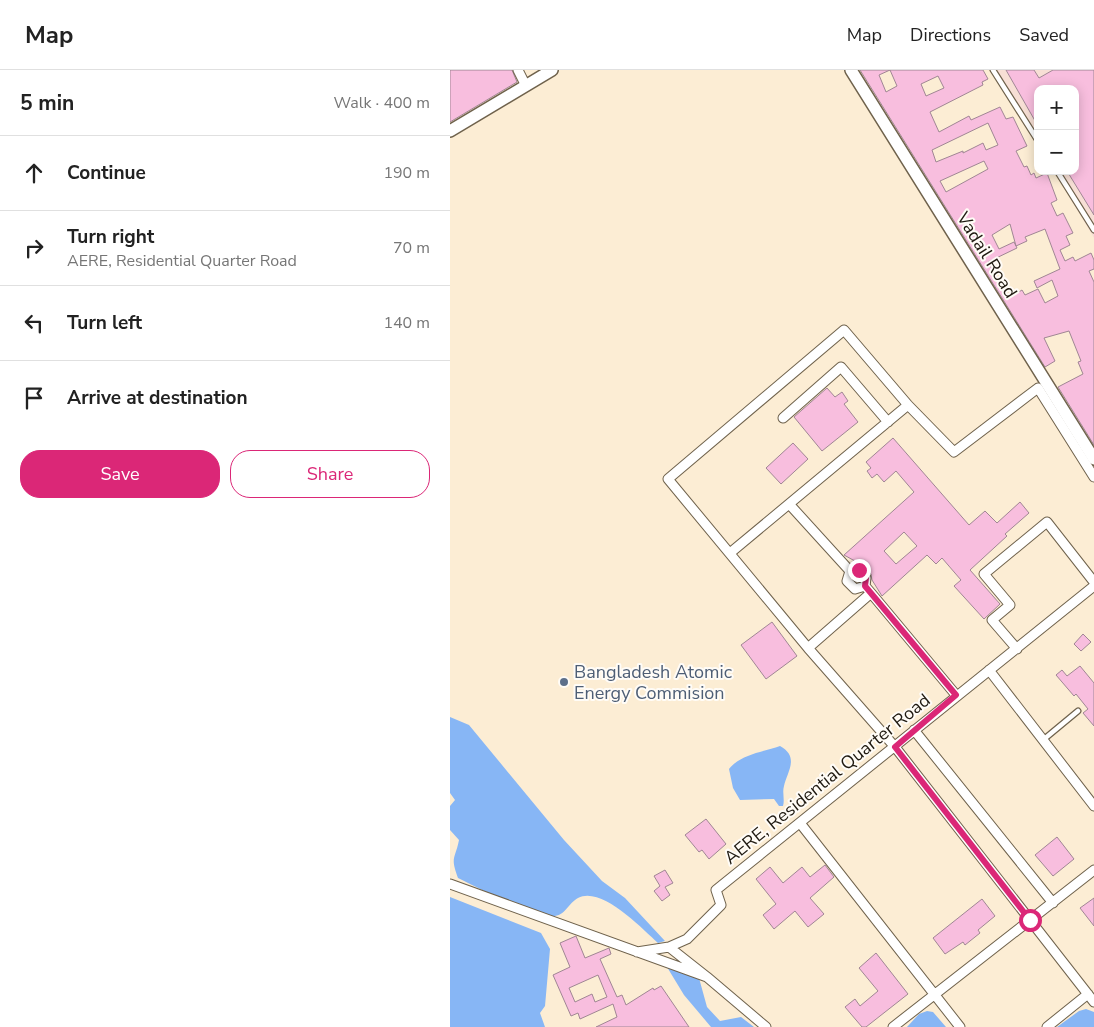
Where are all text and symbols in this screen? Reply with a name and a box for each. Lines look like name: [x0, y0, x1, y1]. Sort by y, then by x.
text: Map: [25, 19, 73, 51]
text: Map: [847, 23, 882, 47]
text: Directions: [910, 23, 991, 47]
text: Saved: [1019, 23, 1069, 47]
map controls: [1034, 85, 1079, 175]
button: +: [1034, 85, 1079, 130]
text: 5 min: [20, 89, 74, 117]
text: Walk · 400 m: [334, 92, 430, 114]
button: −: [1034, 130, 1079, 175]
icon: ahead: [20, 159, 48, 187]
text: Continue: [67, 160, 146, 186]
text: 190 m: [383, 162, 430, 184]
street label: Vadail Road: [951, 207, 1023, 302]
text: Turn right: [67, 224, 154, 250]
icon: right: [20, 234, 48, 262]
text: 70 m: [393, 237, 430, 259]
text: AERE, Residential Quarter Road: [67, 250, 297, 272]
icon: left: [20, 309, 48, 337]
text: Turn left: [67, 310, 142, 336]
text: 140 m: [383, 312, 430, 334]
icon: arrive: [20, 384, 48, 412]
text: Arrive at destination: [67, 385, 248, 411]
button: Save: [20, 450, 220, 498]
button: Share: [230, 450, 430, 498]
route end: [848, 559, 871, 582]
place label: Bangladesh Atomic Energy Commision: [574, 660, 732, 705]
marker: Bangladesh Atomic Energy Commision: [558, 676, 570, 688]
street label: AERE, Residential Quarter Road: [719, 688, 935, 870]
route start: [1019, 909, 1042, 932]

